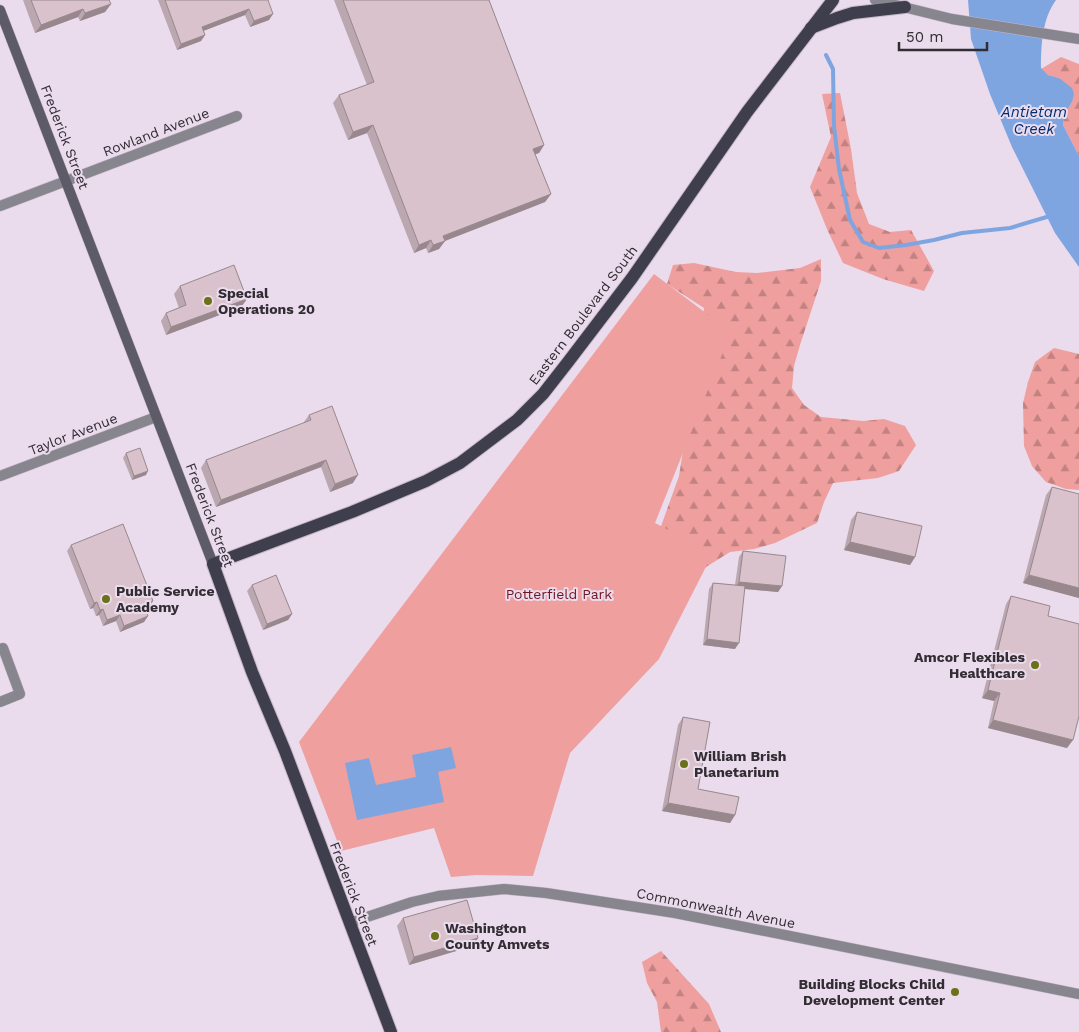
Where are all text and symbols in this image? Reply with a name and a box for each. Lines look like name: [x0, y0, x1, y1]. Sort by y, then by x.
scale bar: [899, 20, 986, 52]
text: 50 m: [906, 28, 943, 46]
street label: Frederick Street: [38, 83, 92, 191]
water label: Antietam Creek: [1000, 103, 1067, 138]
street label: Rowland Avenue: [101, 104, 211, 160]
street label: Eastern Boulevard South: [525, 242, 641, 388]
place label: Special Operations 20: [218, 285, 315, 317]
marker: Special Operations 20: [202, 295, 214, 307]
street label: Taylor Avenue: [26, 410, 120, 458]
street label: Frederick Street: [183, 461, 237, 569]
place label: Public Service Academy: [116, 583, 215, 615]
park label: Potterfield Park: [506, 586, 612, 602]
marker: Public Service Academy: [100, 593, 112, 605]
place label: Amcor Flexibles Healthcare: [914, 649, 1026, 681]
marker: Amcor Flexibles Healthcare: [1029, 659, 1041, 671]
place label: William Brish Planetarium: [694, 748, 786, 780]
marker: William Brish Planetarium: [678, 758, 690, 770]
street label: Frederick Street: [327, 840, 381, 948]
street label: Commonwealth Avenue: [635, 885, 797, 931]
place label: Washington County Amvets: [445, 920, 550, 952]
marker: Washington County Amvets: [429, 930, 441, 942]
place label: Building Blocks Child Development Center: [798, 976, 945, 1008]
marker: Building Blocks Child Development Center: [949, 986, 961, 998]

